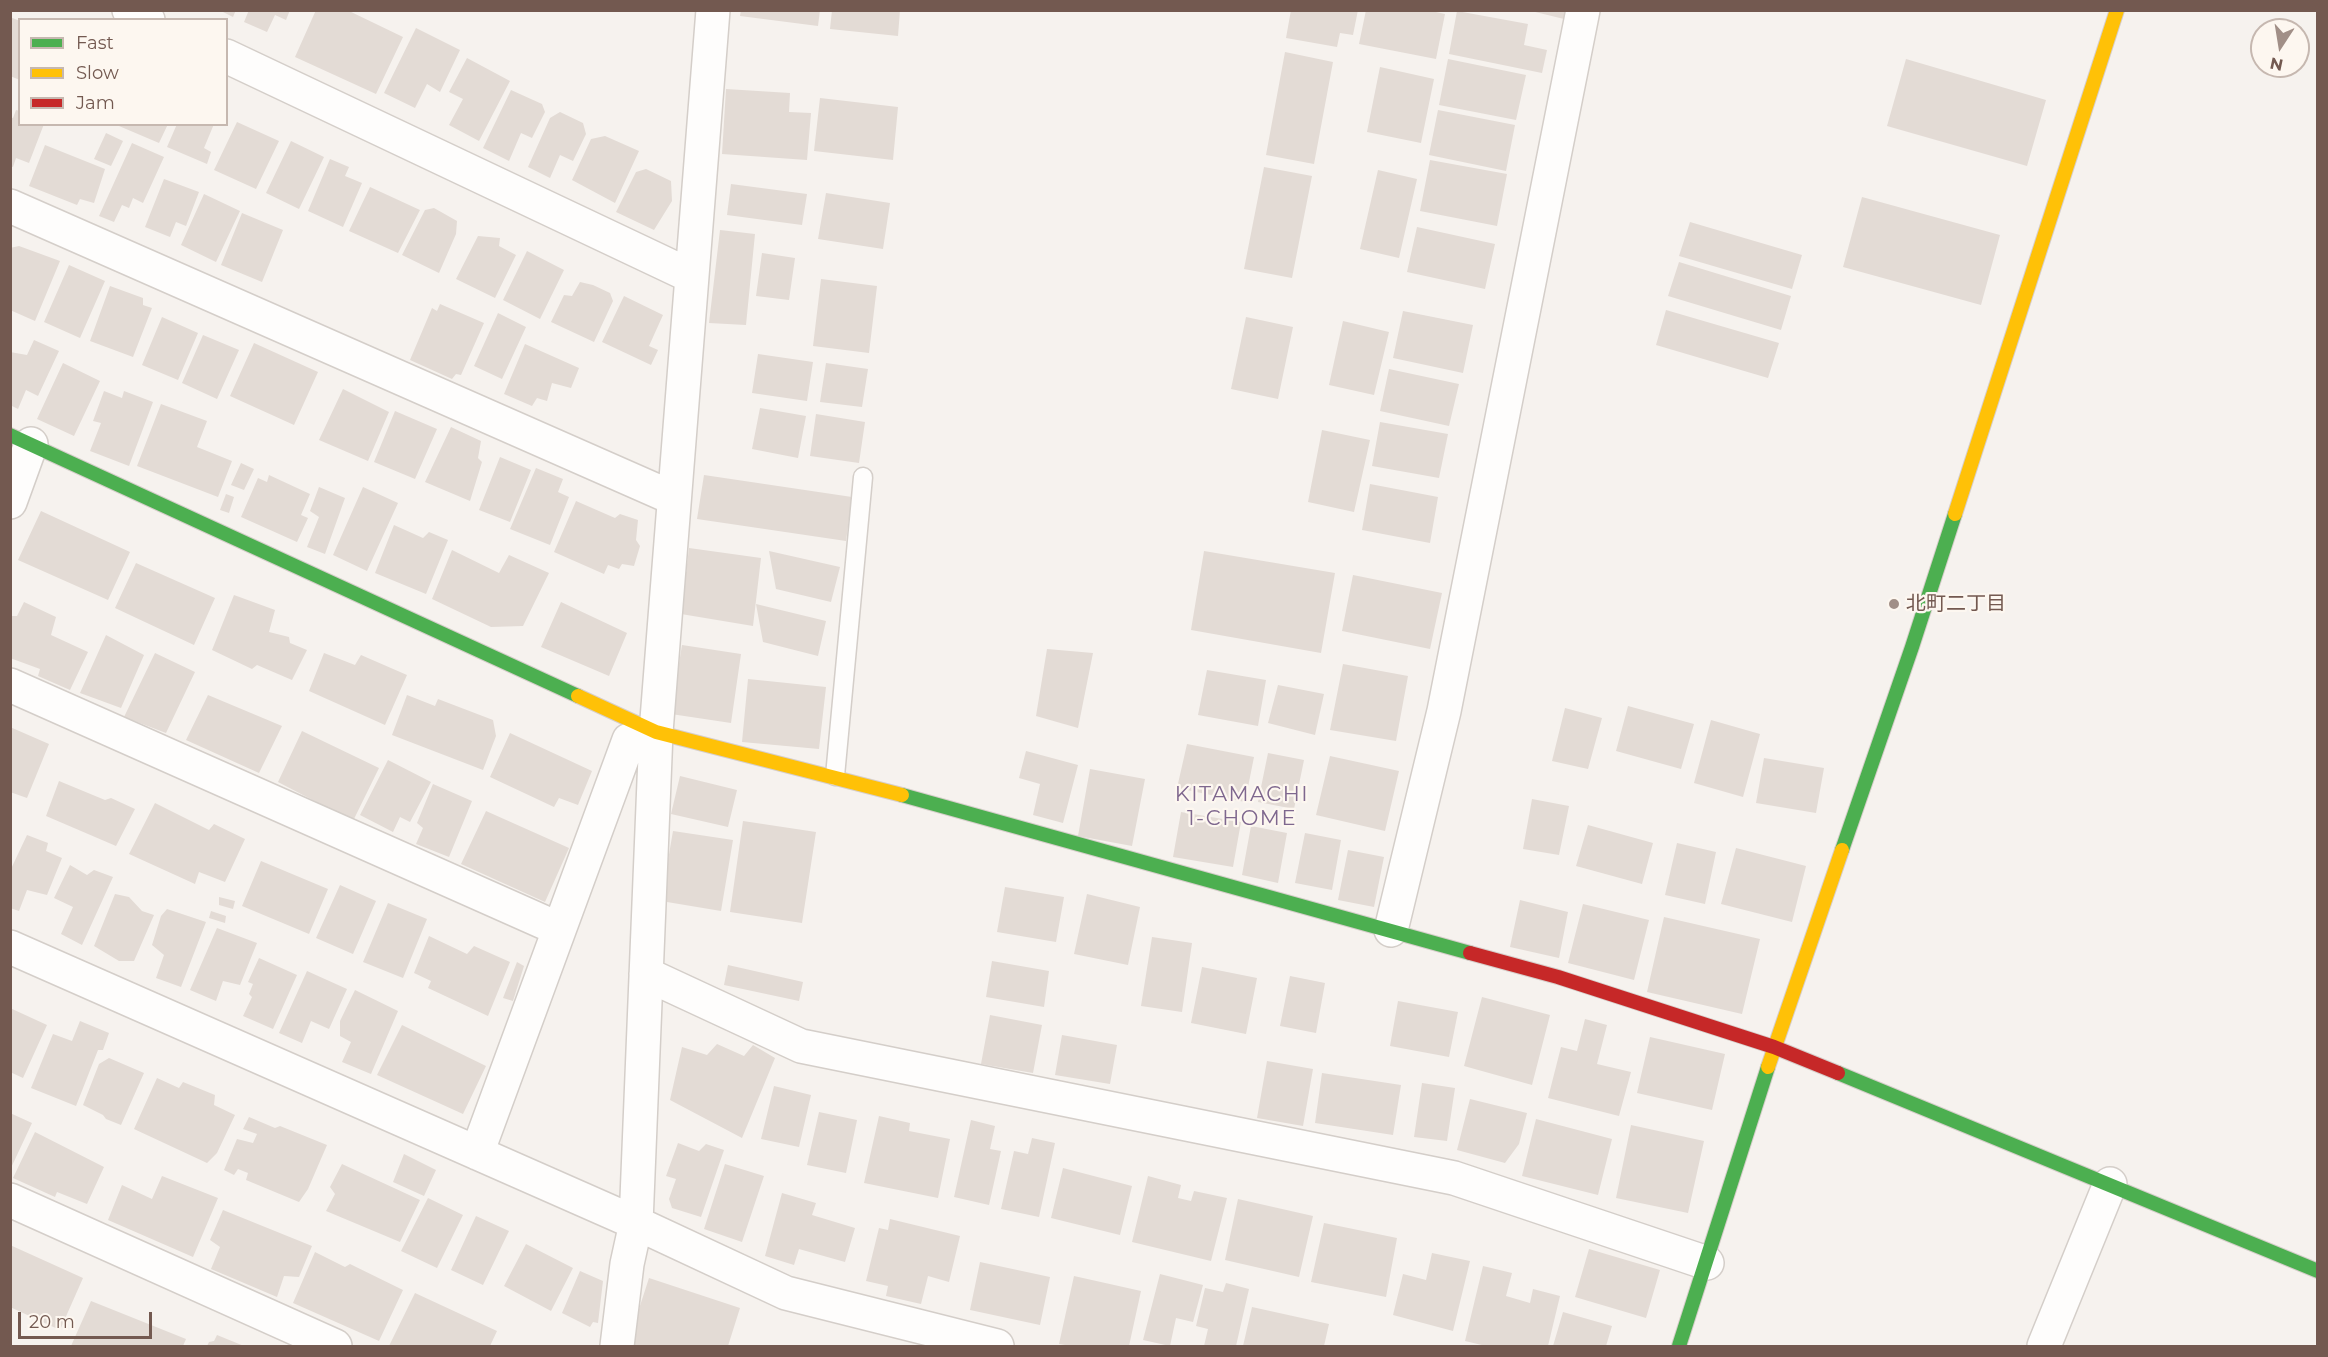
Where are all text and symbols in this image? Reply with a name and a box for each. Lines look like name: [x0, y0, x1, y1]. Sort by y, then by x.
legend: [18, 18, 228, 126]
north arrow: [2250, 18, 2310, 78]
text: Fast: [76, 32, 114, 54]
text: N: [2268, 54, 2285, 75]
text: Slow: [76, 62, 119, 84]
text: Jam: [76, 92, 115, 114]
place label: 北町二丁目: [1906, 592, 2006, 616]
marker: 北町二丁目: [1887, 597, 1901, 611]
district label: KITAMACHI 1-CHOME: [1175, 782, 1309, 832]
scale bar: [21, 1300, 154, 1338]
text: 20 m: [29, 1311, 75, 1333]

